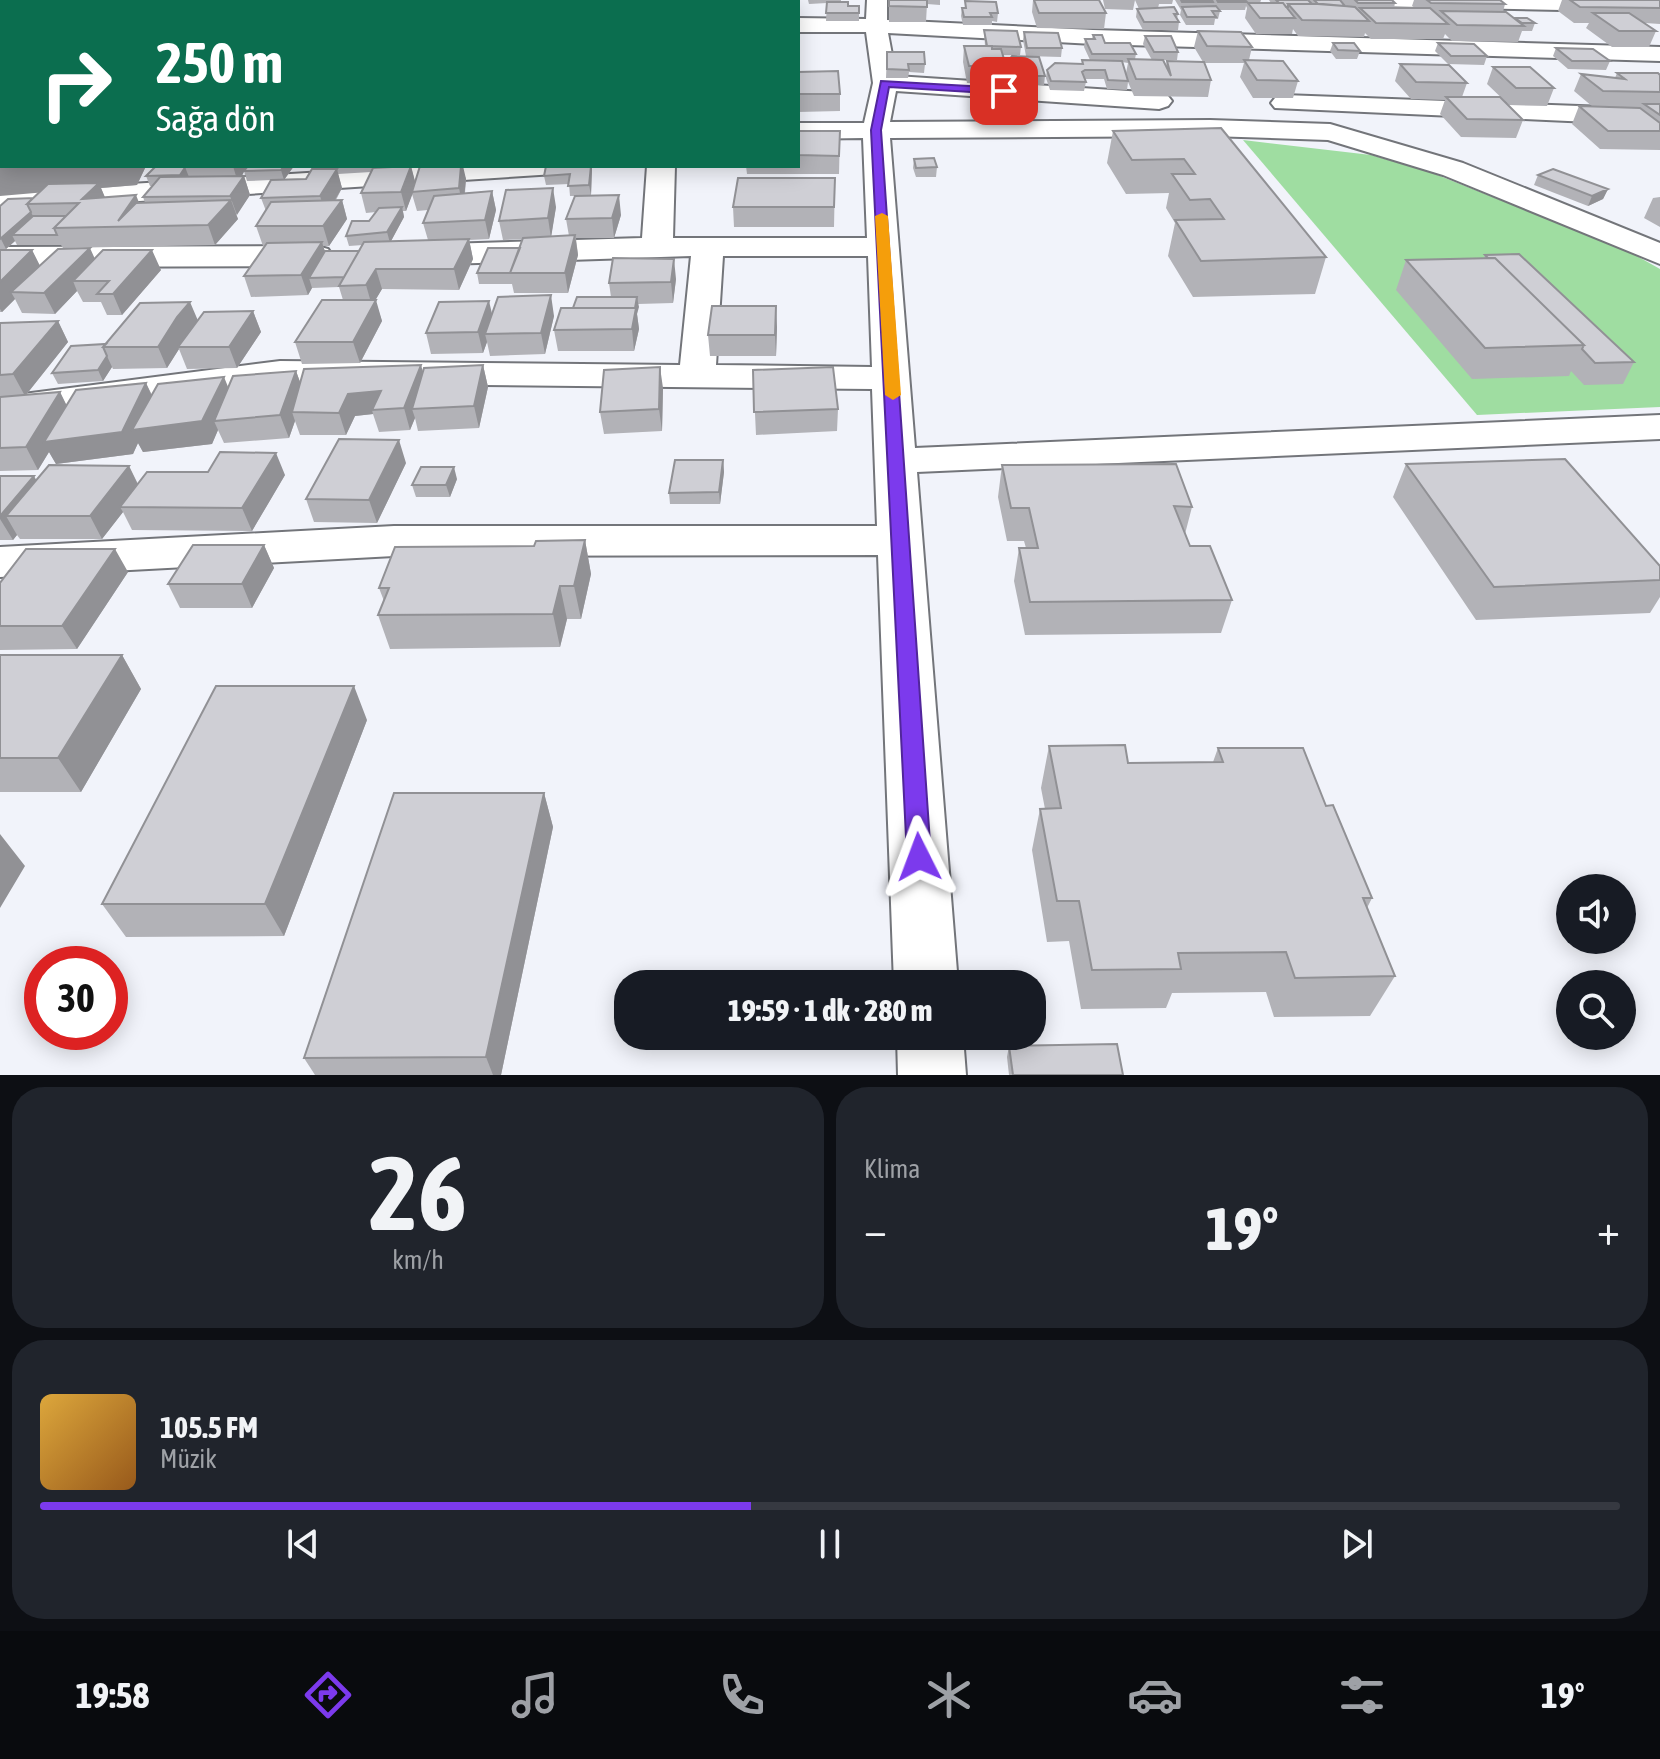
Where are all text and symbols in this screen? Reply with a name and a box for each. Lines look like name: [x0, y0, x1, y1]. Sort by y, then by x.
text: 250 m: [156, 31, 283, 95]
icon: right: [24, 32, 128, 136]
pin: [970, 57, 1038, 125]
icon: arrive: [982, 69, 1026, 113]
text: Sağa dön: [156, 97, 276, 139]
position arrow: [877, 815, 961, 899]
map controls: [1556, 874, 1636, 1050]
button: sound: [1556, 874, 1636, 954]
speed limit sign: 30: [24, 946, 128, 1050]
button: search: [1556, 970, 1636, 1050]
text: 19:59 · 1 dk · 280 m: [728, 993, 932, 1027]
text: 26: [369, 1133, 467, 1252]
text: Klima: [864, 1154, 920, 1184]
text: 19°: [1206, 1194, 1278, 1263]
text: −: [864, 1204, 887, 1254]
text: +: [1597, 1204, 1620, 1254]
text: km/h: [392, 1245, 444, 1275]
text: 105.5 FM: [160, 1410, 258, 1444]
text: Müzik: [160, 1444, 217, 1474]
icon: previous: [281, 1522, 325, 1566]
icon: pause: [808, 1522, 852, 1566]
icon: next: [1335, 1522, 1379, 1566]
icon: directions: [300, 1667, 356, 1723]
icon: music: [507, 1667, 563, 1723]
icon: phone: [714, 1667, 770, 1723]
icon: climate: [921, 1667, 977, 1723]
icon: car: [1127, 1667, 1183, 1723]
icon: filters: [1334, 1667, 1390, 1723]
text: 19:58: [75, 1674, 149, 1716]
text: 19°: [1541, 1674, 1585, 1716]

